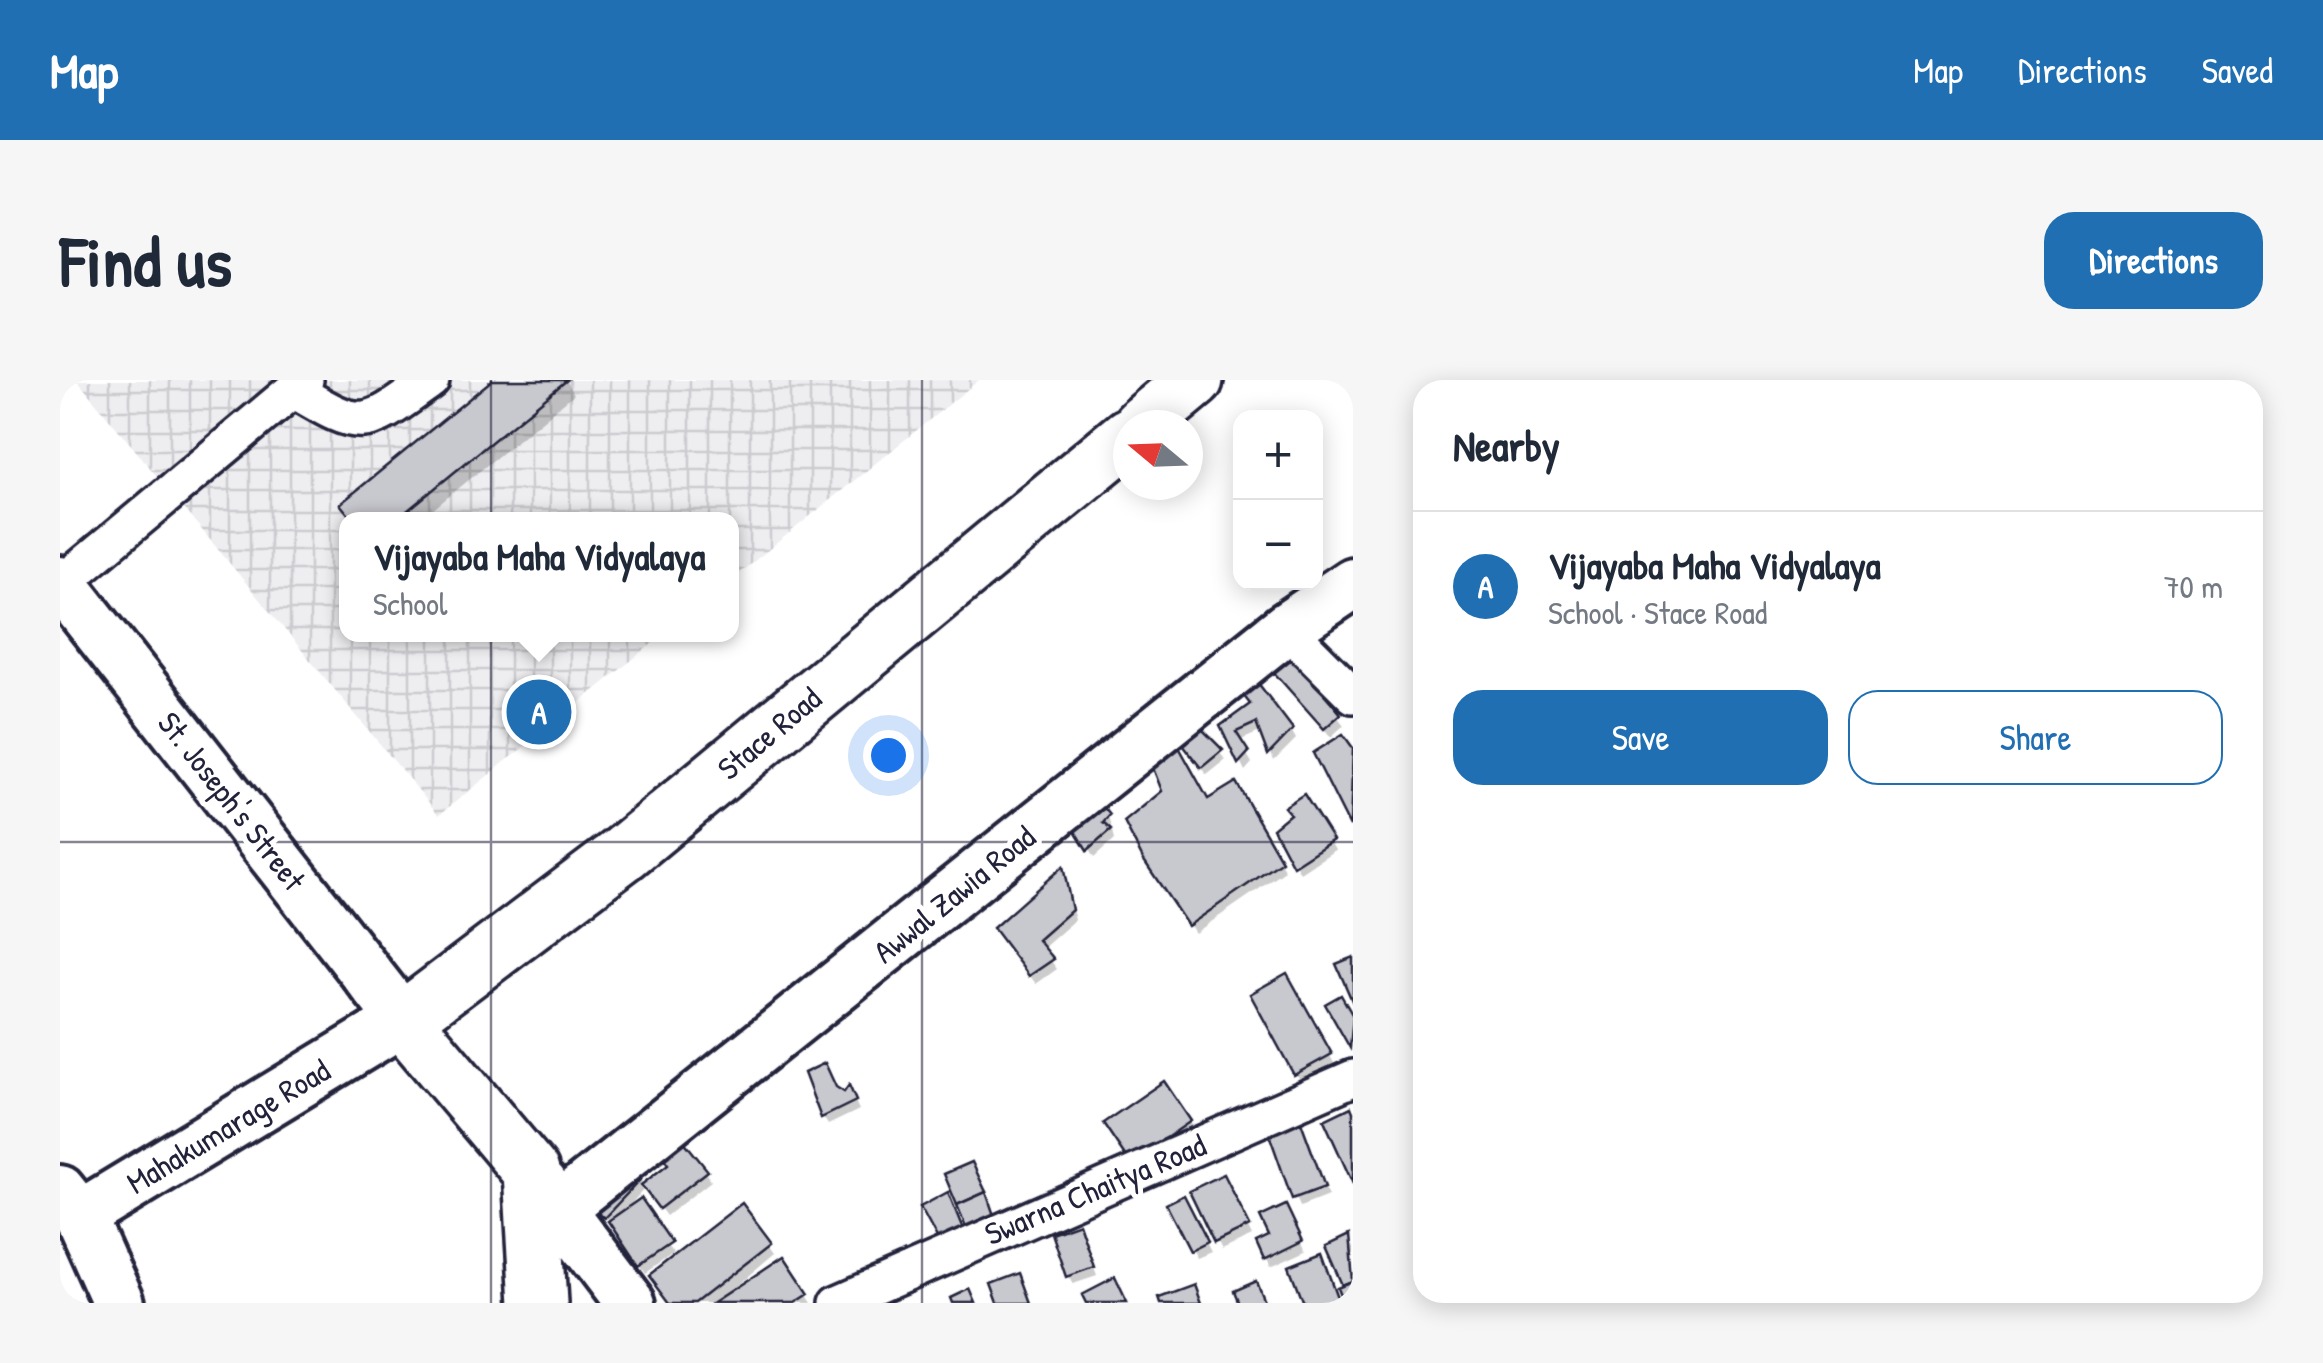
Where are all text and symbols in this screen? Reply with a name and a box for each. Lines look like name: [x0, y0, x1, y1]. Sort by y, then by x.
text: Map: [50, 38, 118, 103]
text: Map: [1913, 47, 1963, 94]
text: Directions: [2018, 47, 2147, 94]
text: Saved: [2202, 47, 2273, 94]
button: Directions: [2044, 212, 2263, 309]
text: Find us: [60, 213, 232, 308]
north arrow: [1113, 410, 1203, 500]
map controls: [1233, 410, 1323, 590]
button: +: [1233, 410, 1323, 500]
text: Nearby: [1453, 417, 1560, 474]
button: −: [1233, 500, 1323, 590]
popup: [339, 512, 739, 642]
text: Vijayaba Maha Vidyalaya: [373, 530, 705, 582]
text: Vijayaba Maha Vidyalaya: [1548, 539, 1881, 591]
text: A: [1478, 565, 1493, 608]
text: 70 m: [2164, 565, 2223, 608]
text: School: [373, 582, 448, 625]
text: School · Stace Road: [1548, 591, 1767, 634]
pin: A: [506, 674, 572, 750]
street label: Stace Road: [708, 677, 830, 789]
button: Save: [1453, 690, 1828, 785]
button: Share: [1848, 690, 2223, 785]
street label: St. Joseph's Street: [148, 703, 316, 900]
your location: [863, 730, 914, 781]
street label: Awwal Zawia Road: [864, 815, 1044, 973]
street label: Mahakumarage Road: [119, 1048, 337, 1204]
street label: Swarna Chaitya Road: [978, 1123, 1212, 1255]

